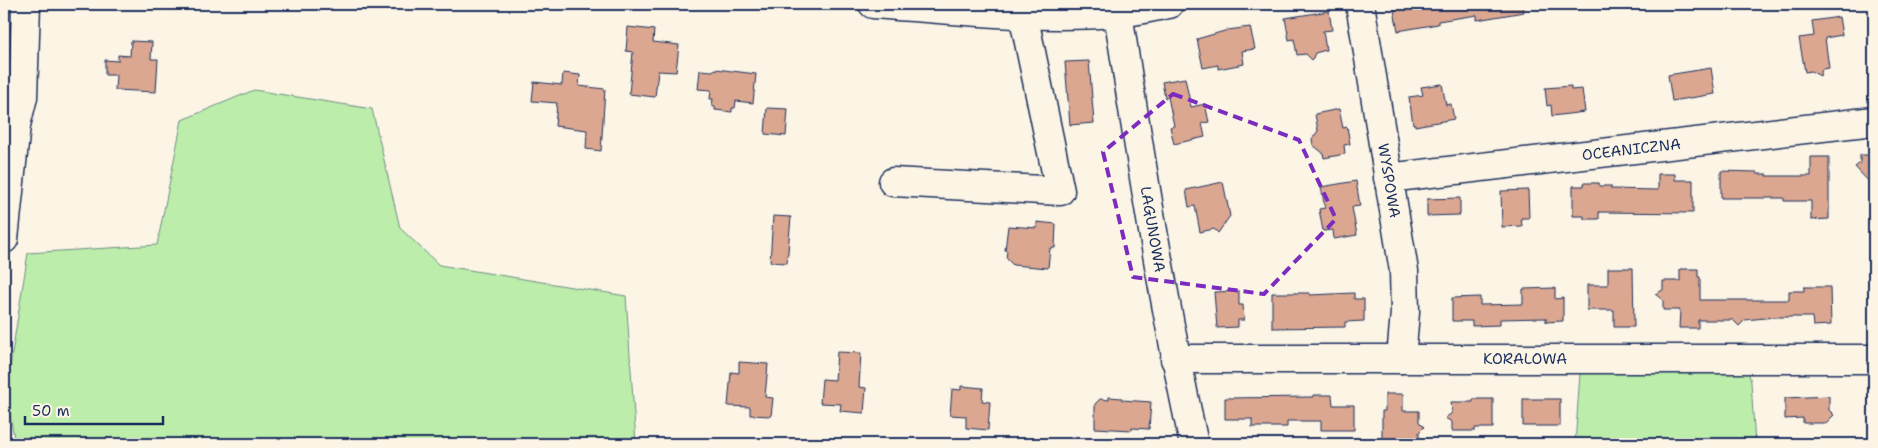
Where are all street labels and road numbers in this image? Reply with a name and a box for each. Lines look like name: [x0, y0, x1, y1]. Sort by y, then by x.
street label: OCEANICZNA: [1581, 134, 1682, 165]
street label: WYSPOWA: [1373, 142, 1405, 220]
street label: LAGUNOWA: [1136, 185, 1170, 274]
street label: KORALOWA: [1483, 349, 1567, 369]

